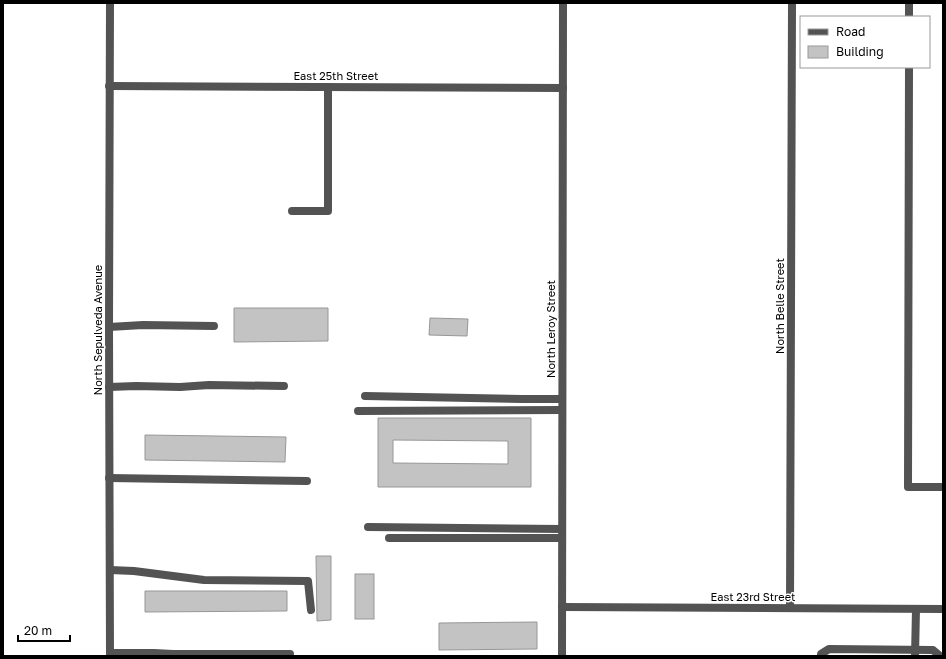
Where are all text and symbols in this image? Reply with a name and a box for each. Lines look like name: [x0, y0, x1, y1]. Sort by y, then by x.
legend: [800, 16, 930, 68]
text: Road: [836, 24, 865, 39]
text: Building: [836, 44, 884, 59]
street label: East 25th Street: [293, 69, 379, 82]
street label: North Belle Street: [773, 258, 786, 354]
street label: North Sepulveda Avenue: [91, 265, 104, 395]
street label: North Leroy Street: [544, 280, 557, 378]
street label: East 23rd Street: [711, 590, 795, 603]
scale bar: [18, 617, 70, 643]
text: 20 m: [24, 623, 52, 638]

